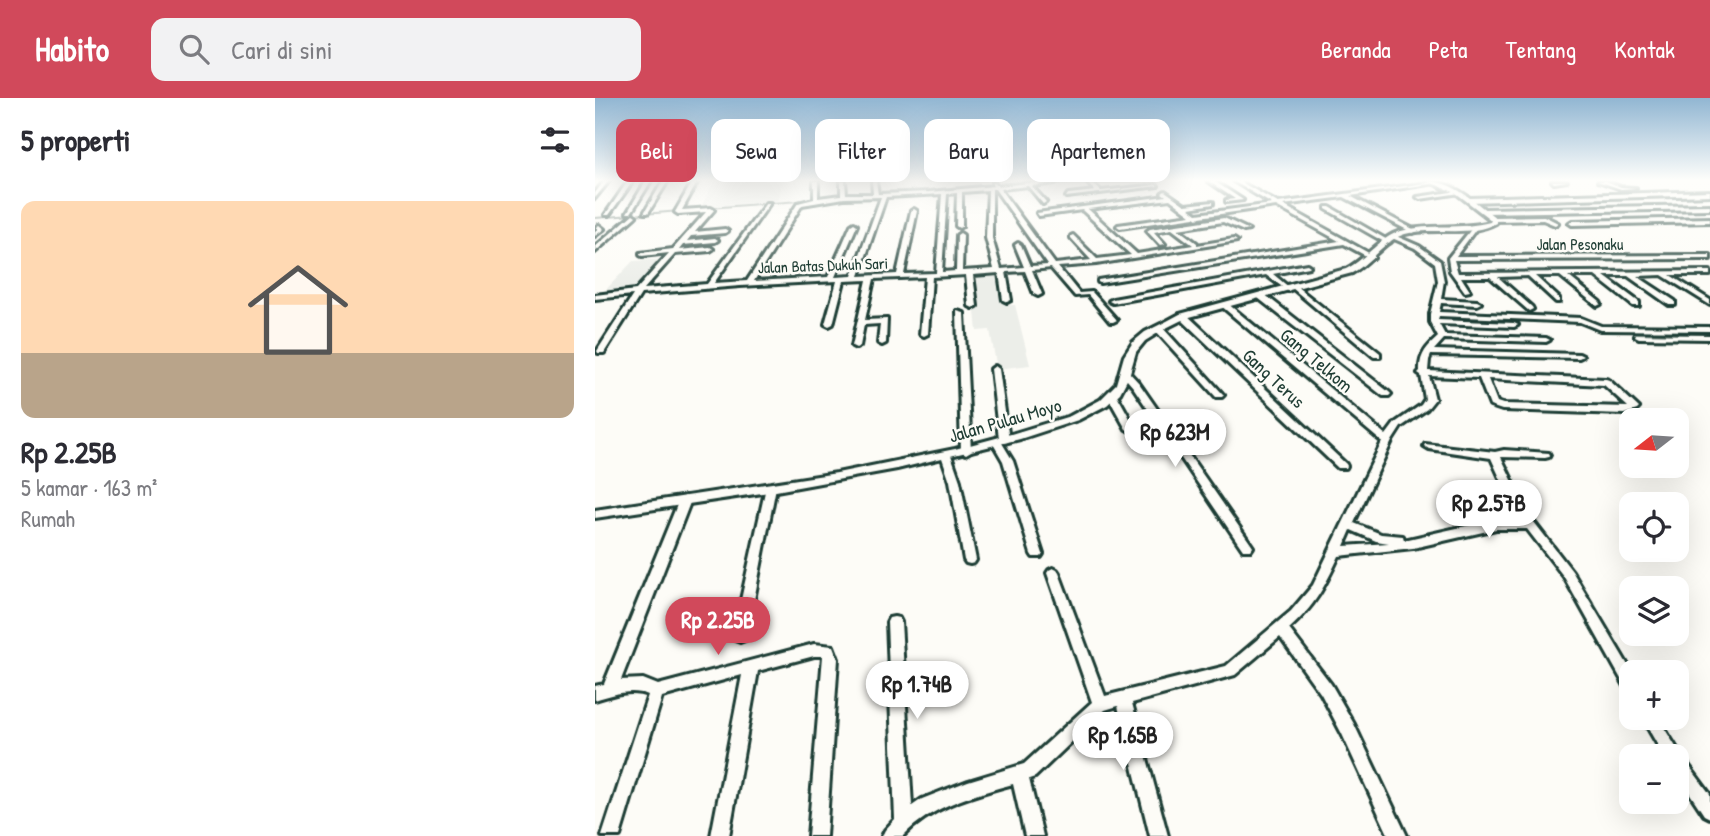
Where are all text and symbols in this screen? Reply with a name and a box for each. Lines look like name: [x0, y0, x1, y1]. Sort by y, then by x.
search box: [151, 18, 641, 81]
text: Habito: [35, 27, 109, 71]
icon: search: [175, 30, 213, 68]
text: Cari di sini: [231, 32, 333, 67]
text: Beranda: [1321, 33, 1391, 65]
text: Peta: [1429, 33, 1467, 65]
text: Tentang: [1505, 33, 1576, 65]
text: Kontak: [1614, 33, 1675, 65]
chip: Beli: [616, 119, 697, 182]
chip: Sewa: [711, 119, 801, 182]
chip: Filter: [815, 119, 910, 182]
chip: Baru: [924, 119, 1013, 182]
chip: Apartemen: [1027, 119, 1170, 182]
text: 5 properti: [21, 120, 130, 160]
icon: filters: [536, 121, 574, 159]
street label: Jalan Pesonaku: [1537, 233, 1624, 255]
icon: home: [235, 247, 361, 373]
street label: Jalan Batas Dukuh Sari: [757, 252, 889, 278]
street label: Gang Telkom: [1275, 322, 1359, 398]
street label: Gang Terus: [1237, 342, 1311, 414]
street label: Jalan Pulau Moyo: [946, 391, 1065, 448]
north arrow: [1619, 408, 1689, 478]
map controls: [1619, 408, 1689, 814]
pin: Rp 623M: [1110, 410, 1240, 469]
text: Rp 623M: [1140, 416, 1210, 447]
text: Rp 2.25B: [21, 432, 117, 472]
text: 5 kamar · 163 m²: [21, 472, 157, 503]
pin: Rp 2.57B: [1417, 480, 1561, 540]
text: Rp 2.57B: [1452, 487, 1526, 518]
button: locate: [1619, 492, 1689, 562]
text: Rumah: [21, 503, 75, 534]
button: layers: [1619, 576, 1689, 646]
pin: Rp 2.25B: [646, 598, 790, 657]
text: Rp 2.25B: [681, 604, 755, 635]
button: +: [1619, 660, 1689, 730]
pin: Rp 1.74B: [845, 662, 989, 721]
text: Rp 1.74B: [882, 668, 952, 699]
pin: Rp 1.65B: [1051, 712, 1195, 772]
text: Rp 1.65B: [1088, 719, 1158, 750]
button: −: [1619, 744, 1689, 814]

